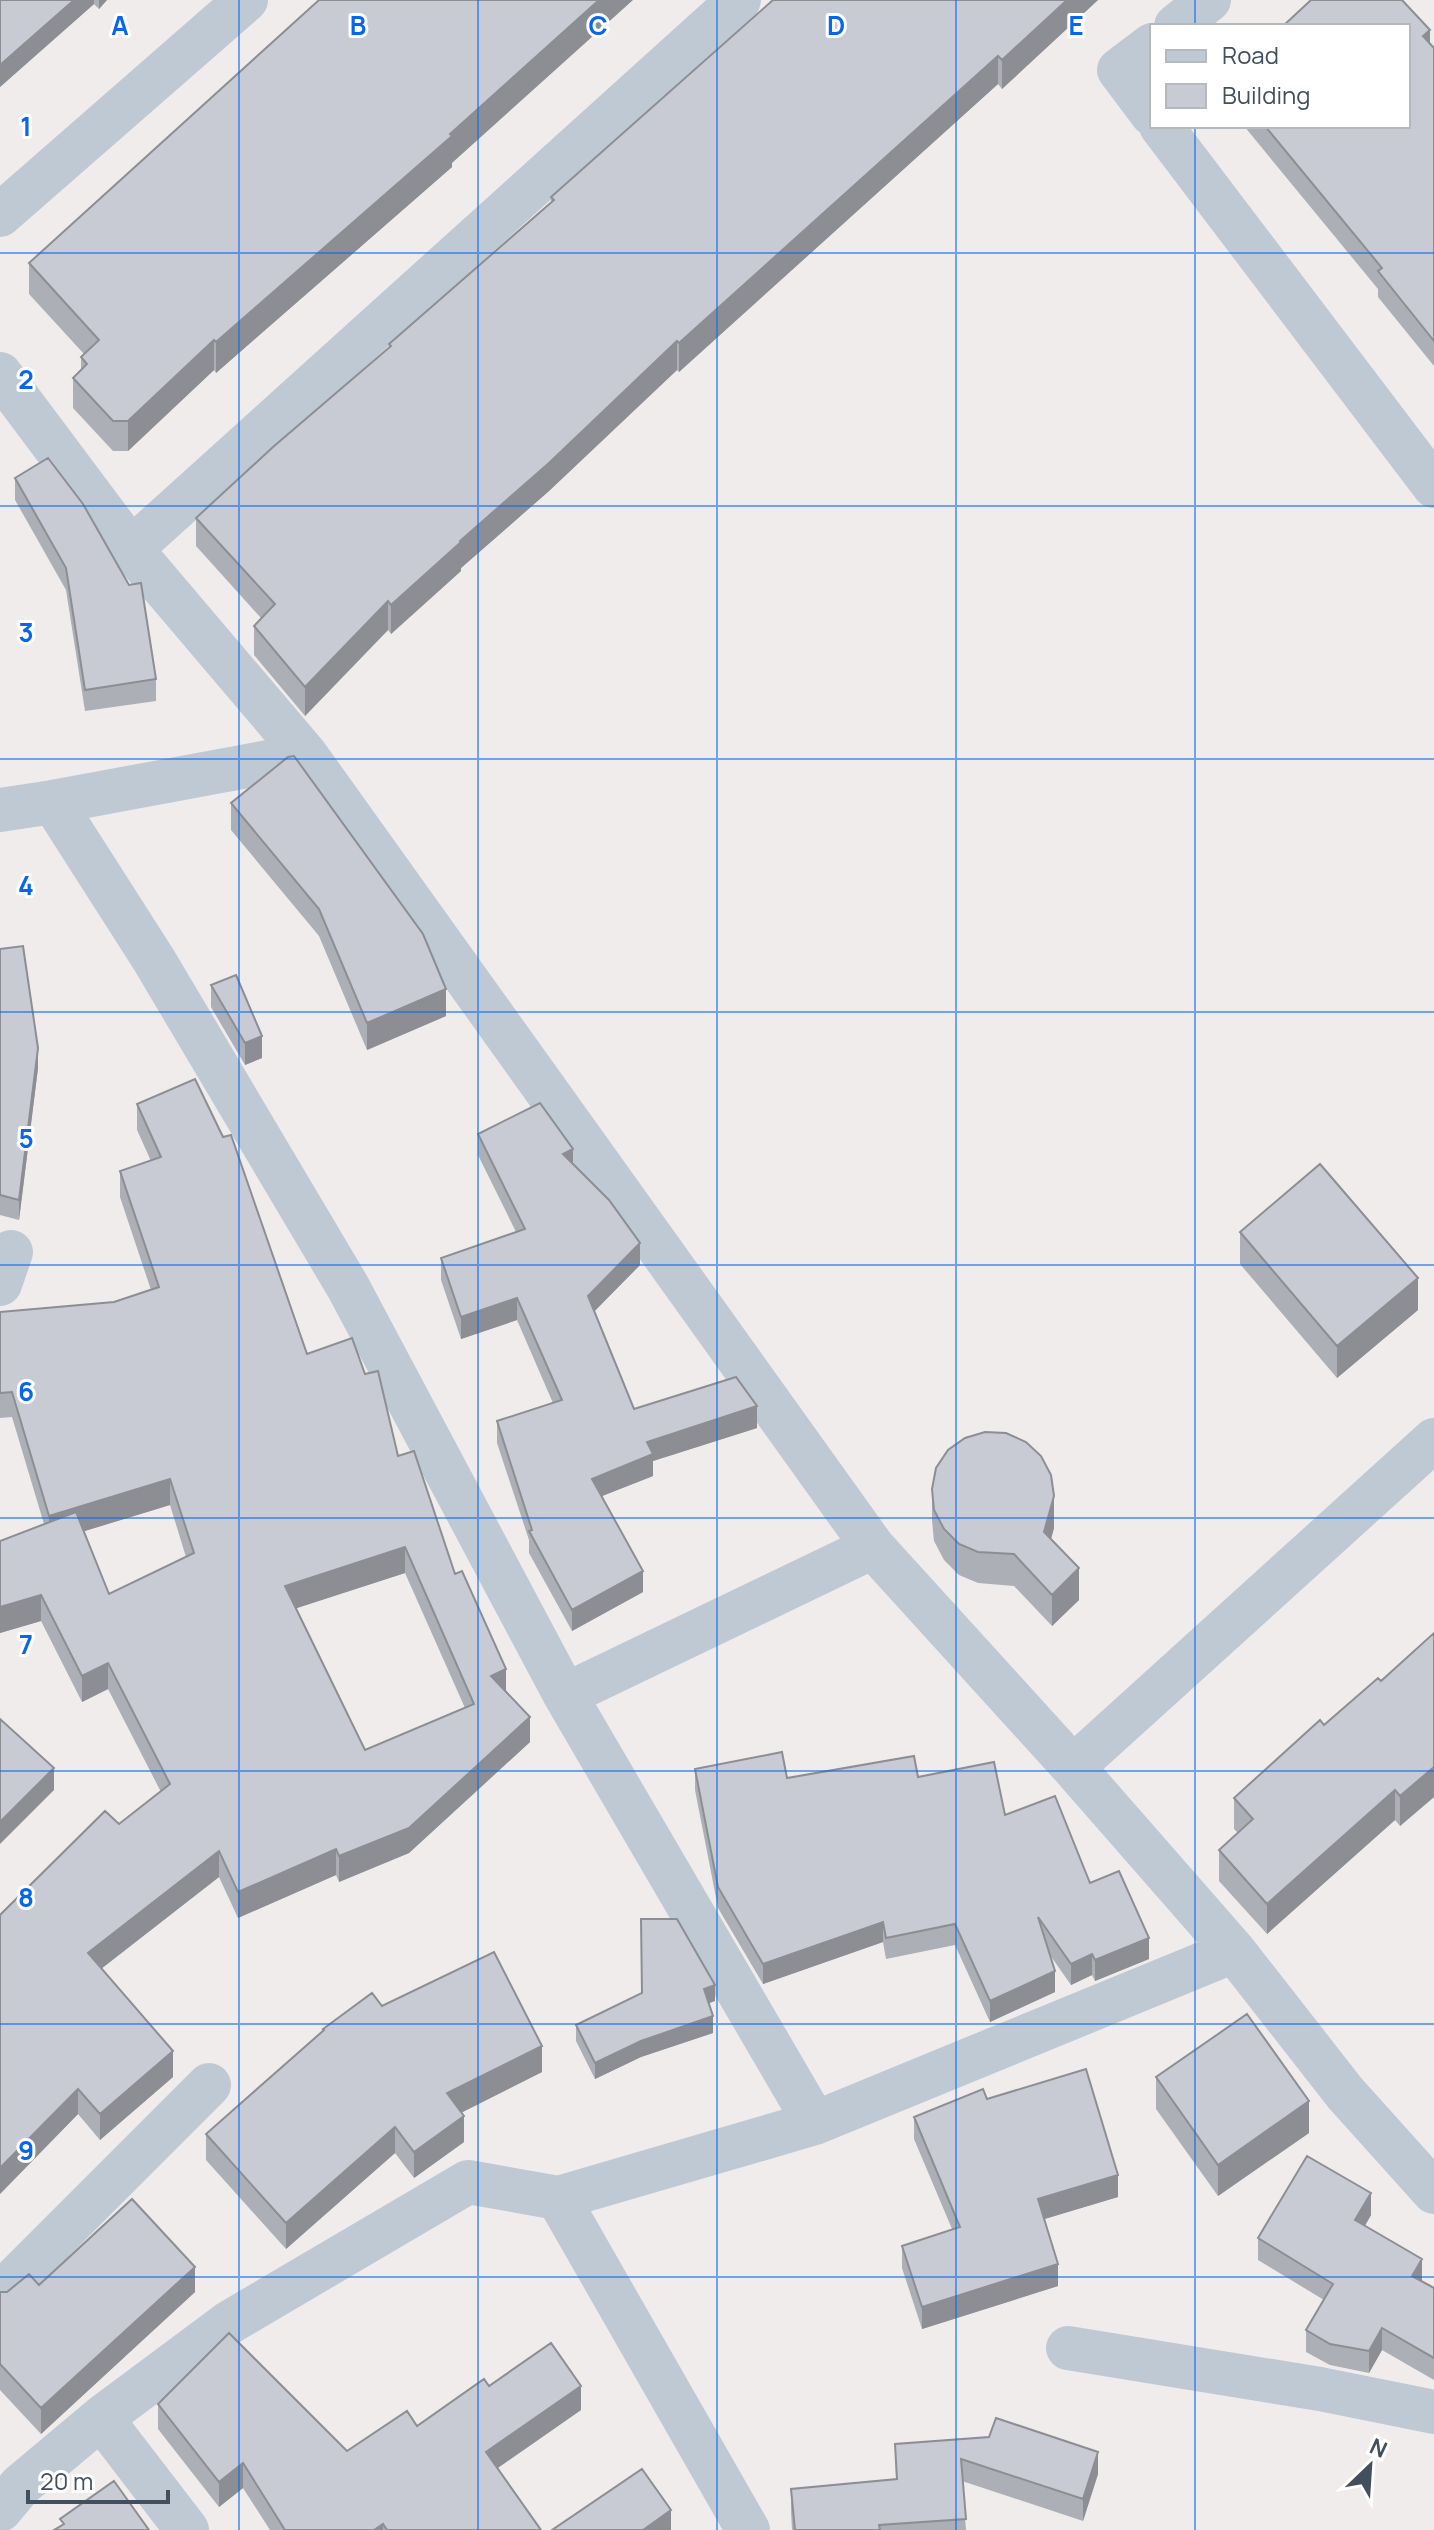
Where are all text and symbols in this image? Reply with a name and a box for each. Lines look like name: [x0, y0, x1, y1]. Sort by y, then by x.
text: A: [111, 7, 129, 43]
text: B: [350, 7, 366, 43]
text: C: [588, 7, 608, 43]
text: D: [827, 7, 845, 43]
text: E: [1068, 7, 1084, 43]
legend: [1150, 24, 1410, 128]
text: Road: [1222, 38, 1279, 71]
text: Building: [1222, 78, 1310, 111]
text: 1: [20, 108, 32, 144]
text: 2: [18, 361, 34, 397]
text: 3: [18, 614, 34, 650]
text: 4: [18, 867, 34, 903]
text: 5: [18, 1120, 34, 1156]
text: 6: [18, 1373, 34, 1409]
text: 7: [19, 1626, 33, 1662]
text: 8: [18, 1879, 34, 1915]
text: 9: [18, 2132, 34, 2168]
north arrow: [1330, 2426, 1410, 2506]
text: N: [1365, 2431, 1392, 2465]
scale bar: [28, 2454, 168, 2504]
text: 20 m: [40, 2464, 93, 2497]

